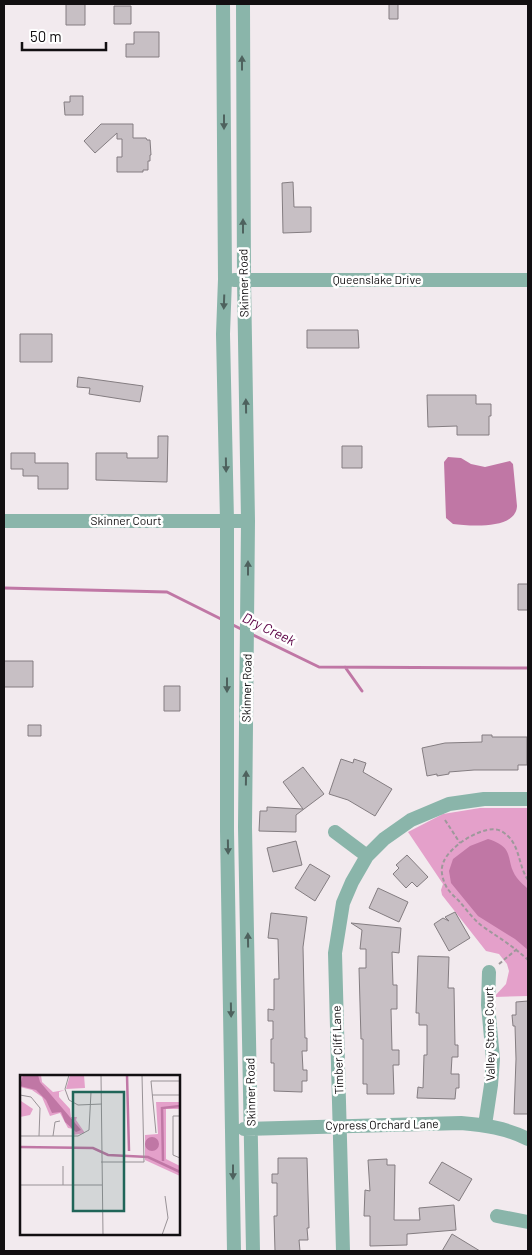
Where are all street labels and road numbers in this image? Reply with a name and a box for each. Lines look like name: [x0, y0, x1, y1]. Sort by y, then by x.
street label: Skinner Road: [235, 249, 251, 317]
street label: Queenslake Drive: [333, 272, 421, 286]
street label: Skinner Court: [90, 513, 162, 527]
street label: Skinner Road: [238, 654, 254, 722]
street label: Valley Stone Court: [481, 987, 497, 1081]
street label: Timber Cliff Lane: [328, 1005, 346, 1095]
street label: Skinner Road: [242, 1058, 258, 1126]
street label: Cypress Orchard Lane: [325, 1116, 439, 1132]

